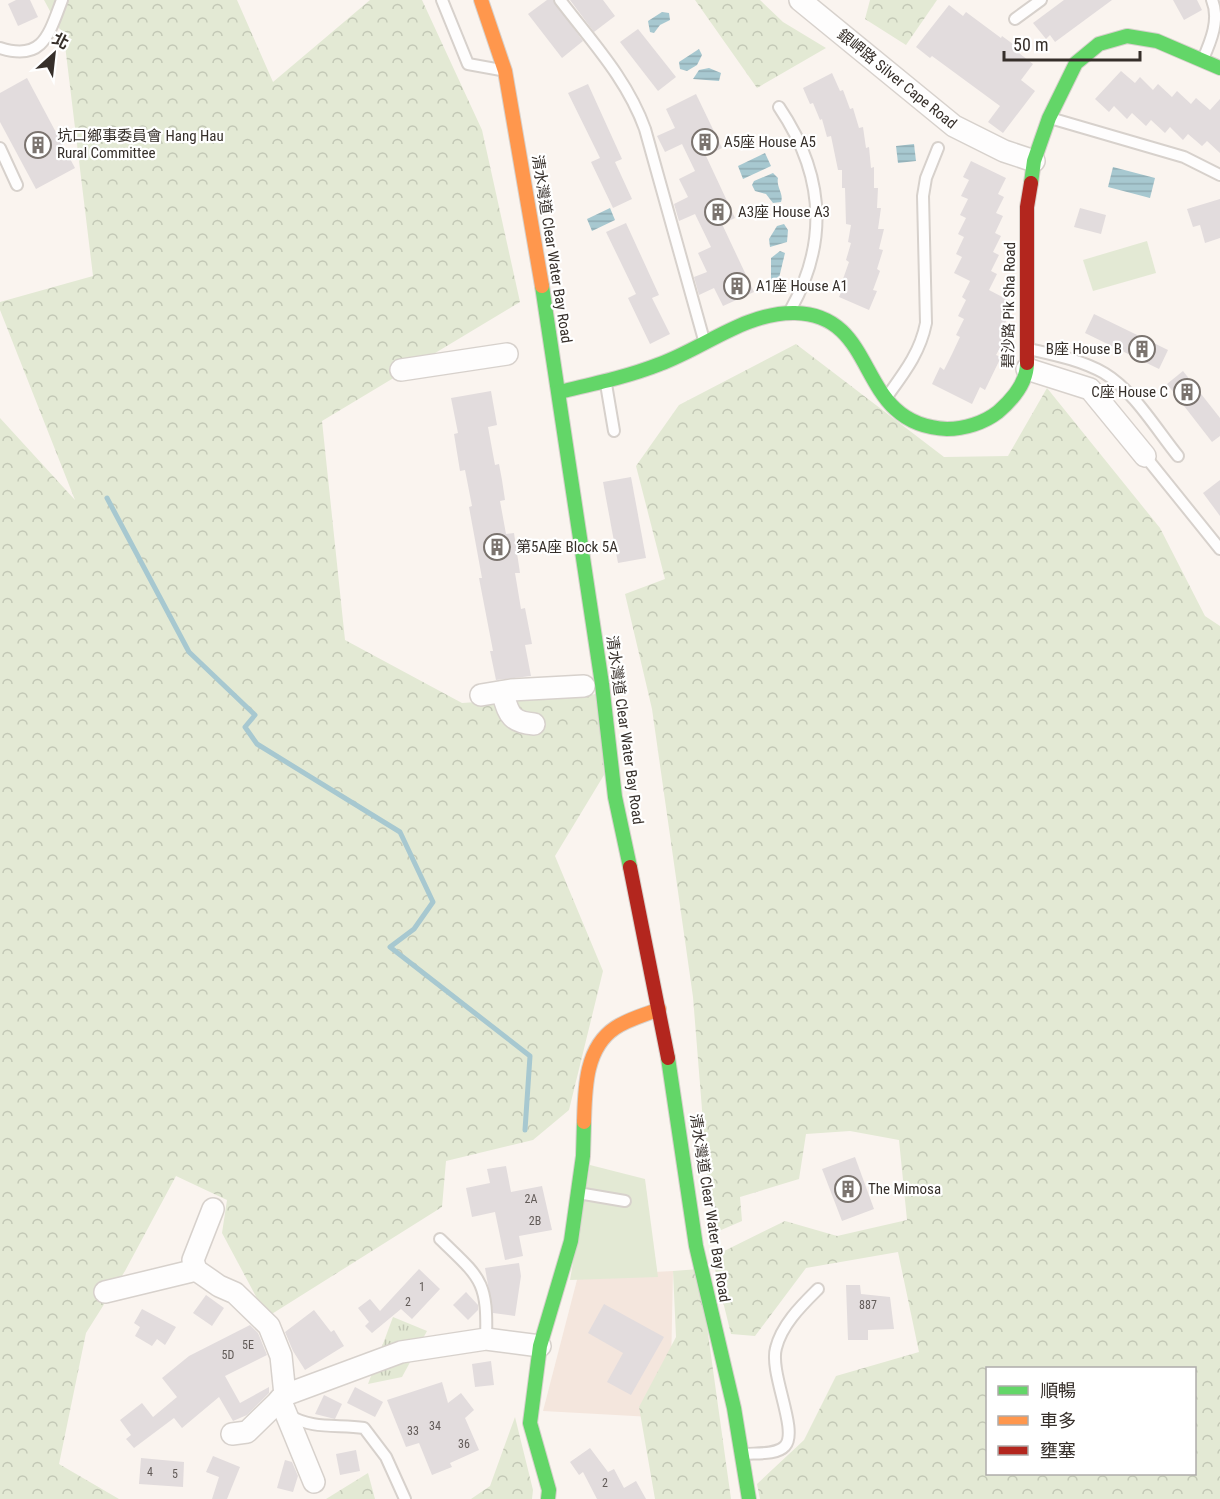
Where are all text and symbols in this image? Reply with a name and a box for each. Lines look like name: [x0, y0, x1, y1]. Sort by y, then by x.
north arrow: [24, 24, 84, 84]
scale bar: [1004, 24, 1140, 62]
street label: 銀岬路 Silver Cape Road: [834, 25, 960, 133]
text: 北: [49, 29, 72, 53]
text: 50 m: [1013, 34, 1048, 55]
place label: 坑口鄉事委員會 Hang Hau Rural Committee: [57, 127, 224, 162]
building icon: A5座 House A5: [690, 127, 720, 157]
building icon: 坑口鄉事委員會 Hang Hau Rural Committee: [23, 130, 53, 160]
place label: A5座 House A5: [724, 133, 816, 151]
street label: 清水灣道 Clear Water Bay Road: [528, 153, 576, 345]
building icon: A3座 House A3: [703, 197, 733, 227]
place label: A3座 House A3: [738, 203, 830, 221]
street label: 碧沙路 Pik Sha Road: [999, 242, 1019, 368]
building icon: A1座 House A1: [722, 271, 752, 301]
place label: A1座 House A1: [756, 277, 848, 295]
building icon: B座 House B: [1127, 334, 1157, 364]
place label: B座 House B: [1046, 340, 1122, 358]
building icon: C座 House C: [1172, 377, 1202, 407]
place label: C座 House C: [1091, 383, 1168, 401]
building icon: 第5A座 Block 5A: [482, 532, 512, 562]
place label: 第5A座 Block 5A: [516, 538, 618, 556]
street label: 清水灣道 Clear Water Bay Road: [603, 634, 647, 826]
street label: 清水灣道 Clear Water Bay Road: [686, 1112, 734, 1304]
building icon: The Mimosa: [833, 1174, 863, 1204]
place label: The Mimosa: [868, 1180, 941, 1198]
house number: 2A: [525, 1192, 538, 1206]
house number: 2B: [529, 1214, 541, 1228]
house number: 1: [419, 1280, 425, 1294]
house number: 2: [405, 1295, 411, 1309]
house number: 887: [859, 1298, 877, 1312]
house number: 5E: [242, 1338, 254, 1352]
house number: 5D: [222, 1348, 235, 1362]
legend: [986, 1367, 1196, 1475]
text: 順暢: [1040, 1380, 1076, 1401]
text: 車多: [1040, 1410, 1076, 1431]
house number: 34: [429, 1419, 441, 1433]
house number: 33: [407, 1424, 419, 1438]
house number: 36: [458, 1437, 470, 1451]
text: 壅塞: [1040, 1440, 1076, 1461]
house number: 4: [147, 1465, 153, 1479]
house number: 5: [172, 1467, 178, 1481]
house number: 2: [602, 1476, 608, 1490]

